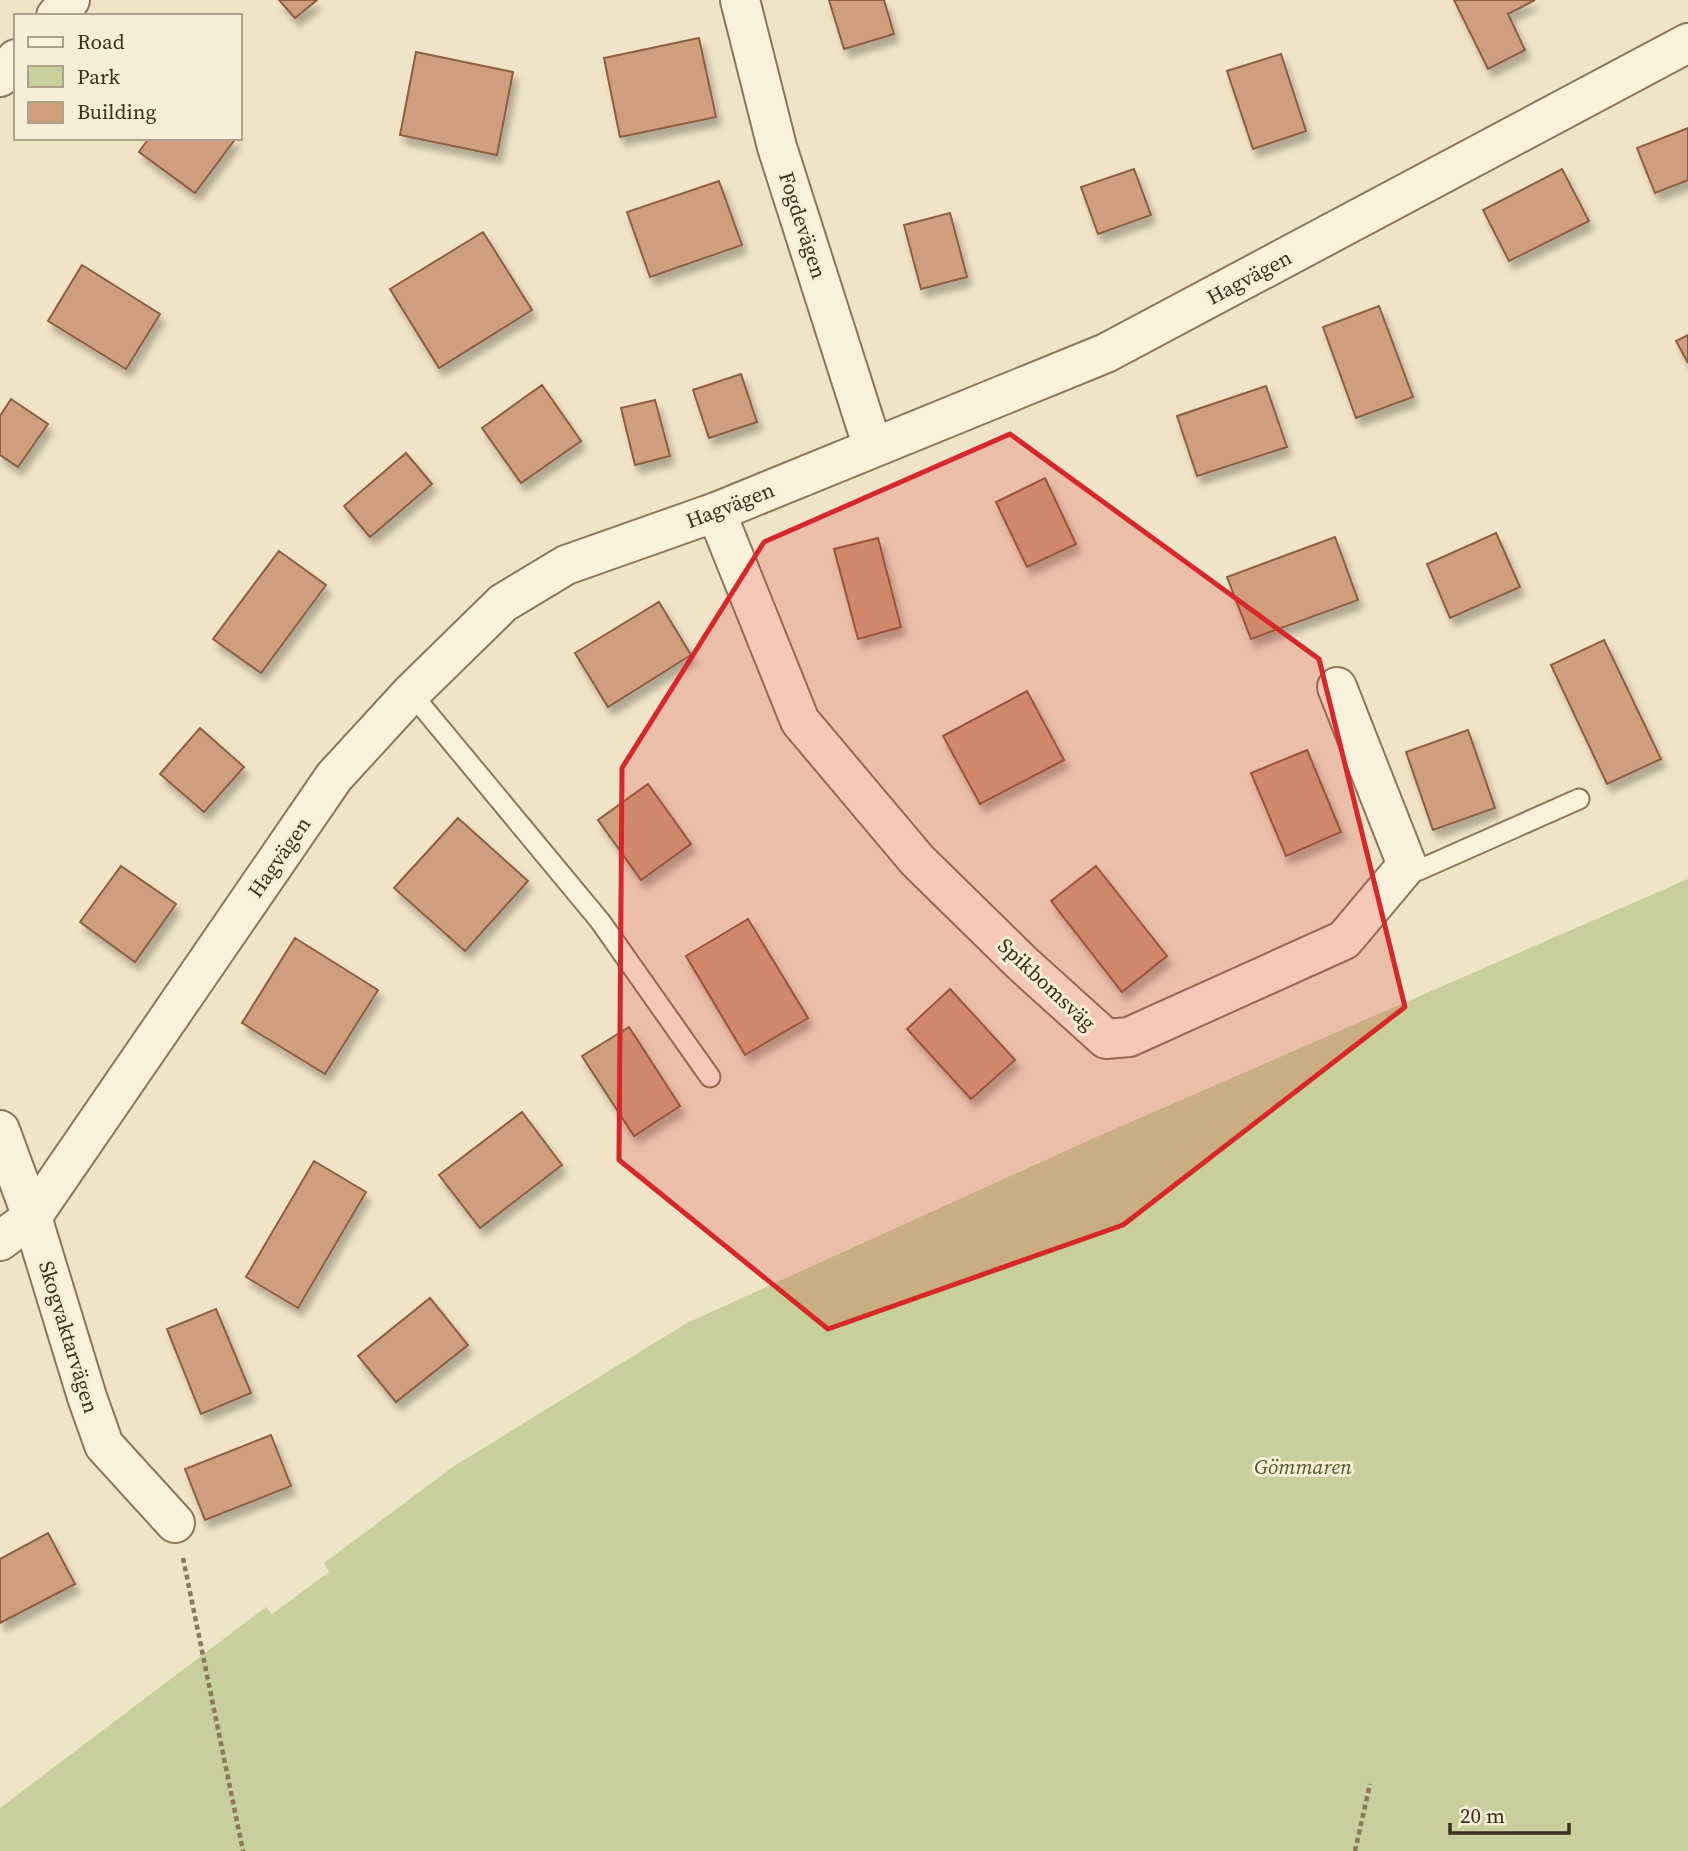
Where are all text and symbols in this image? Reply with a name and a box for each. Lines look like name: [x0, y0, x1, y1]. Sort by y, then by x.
legend: [14, 14, 242, 140]
text: Road: [77, 27, 125, 56]
text: Park: [77, 62, 121, 91]
text: Building: [77, 97, 156, 126]
street label: Fogdevägen: [772, 168, 834, 282]
street label: Hagvägen: [1201, 242, 1297, 312]
street label: Hagvägen: [682, 475, 779, 535]
street label: Hagvägen: [241, 811, 318, 903]
street label: Spikbomsväg: [992, 931, 1102, 1037]
street label: Skogvaktarvägen: [32, 1257, 106, 1417]
park label: Gömmaren: [1254, 1452, 1352, 1481]
scale bar: [1450, 1792, 1569, 1836]
text: 20 m: [1460, 1801, 1505, 1830]

